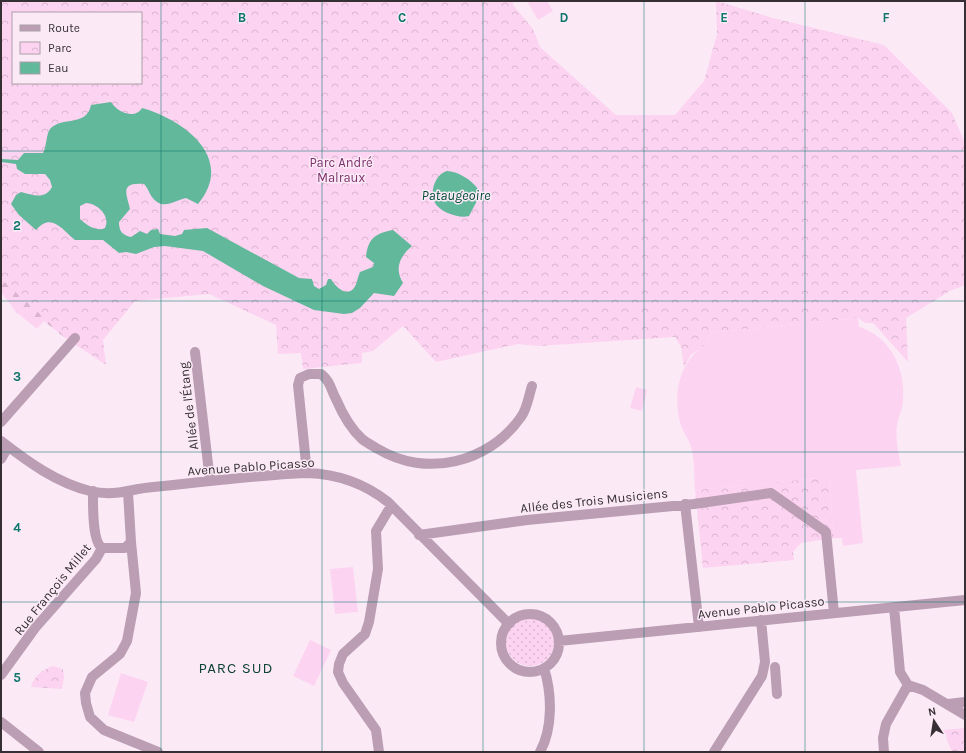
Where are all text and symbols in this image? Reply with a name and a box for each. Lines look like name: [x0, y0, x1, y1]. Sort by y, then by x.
text: B: [238, 10, 246, 25]
text: C: [398, 10, 406, 25]
text: D: [560, 10, 569, 25]
text: E: [720, 10, 728, 25]
text: F: [882, 10, 890, 25]
legend: [12, 12, 142, 84]
text: Route: [48, 21, 80, 35]
text: Parc: [48, 41, 72, 55]
text: Eau: [48, 61, 69, 75]
park label: Parc André Malraux: [309, 155, 373, 185]
water label: Pataugeoire: [422, 187, 491, 204]
text: 2: [13, 218, 21, 233]
street label: Allée de l'Étang: [174, 360, 201, 451]
text: 3: [13, 369, 21, 384]
street label: Avenue Pablo Picasso: [187, 455, 315, 478]
street label: Allée des Trois Musiciens: [520, 485, 669, 516]
text: 4: [13, 520, 21, 535]
street label: Rue François Millet: [11, 540, 94, 638]
street label: Avenue Pablo Picasso: [697, 593, 825, 622]
district label: PARC SUD: [198, 659, 274, 677]
text: 5: [13, 670, 21, 685]
north arrow: [914, 701, 954, 741]
text: N: [927, 705, 937, 719]

